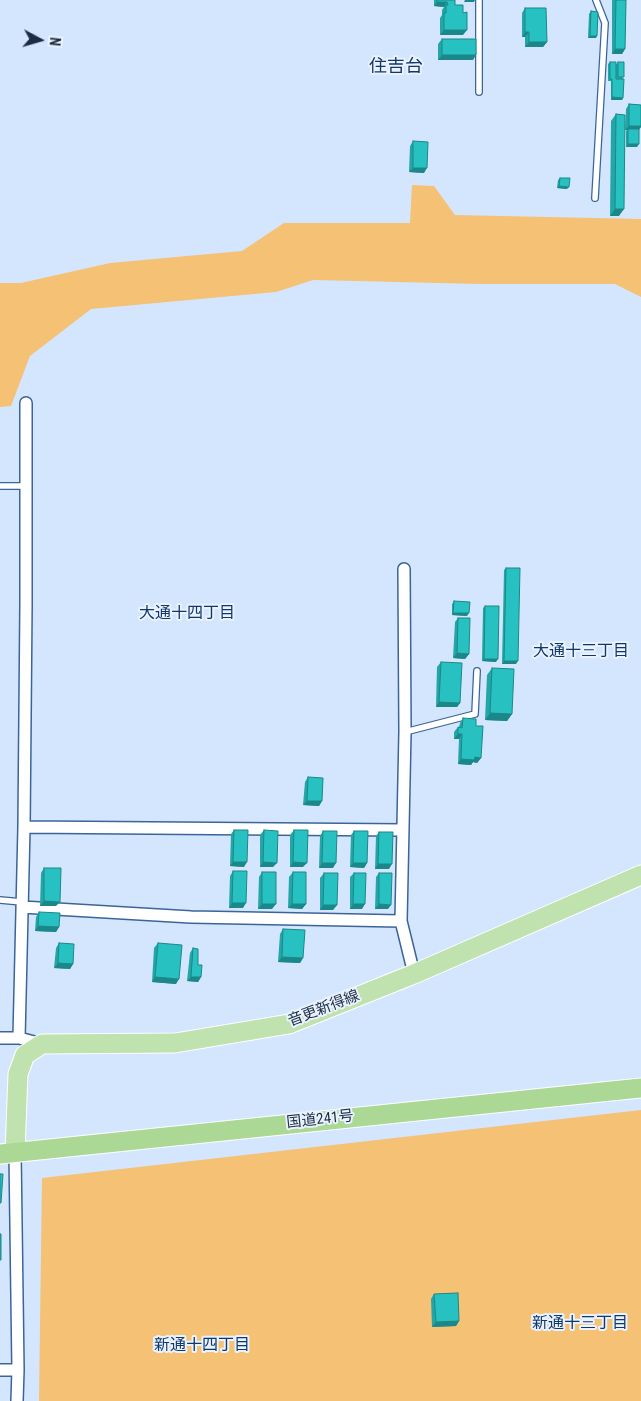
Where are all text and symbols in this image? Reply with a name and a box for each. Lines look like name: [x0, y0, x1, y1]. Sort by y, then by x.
north arrow: [15, 15, 65, 65]
text: N: [47, 36, 63, 47]
district label: 住吉台: [369, 56, 423, 78]
district label: 大通十四丁目: [139, 604, 235, 624]
district label: 大通十三丁目: [533, 642, 629, 662]
street label: 音更新得線: [286, 987, 362, 1031]
street label: 国道241号: [286, 1108, 354, 1132]
district label: 新通十三丁目: [532, 1314, 628, 1334]
district label: 新通十四丁目: [154, 1336, 250, 1356]

